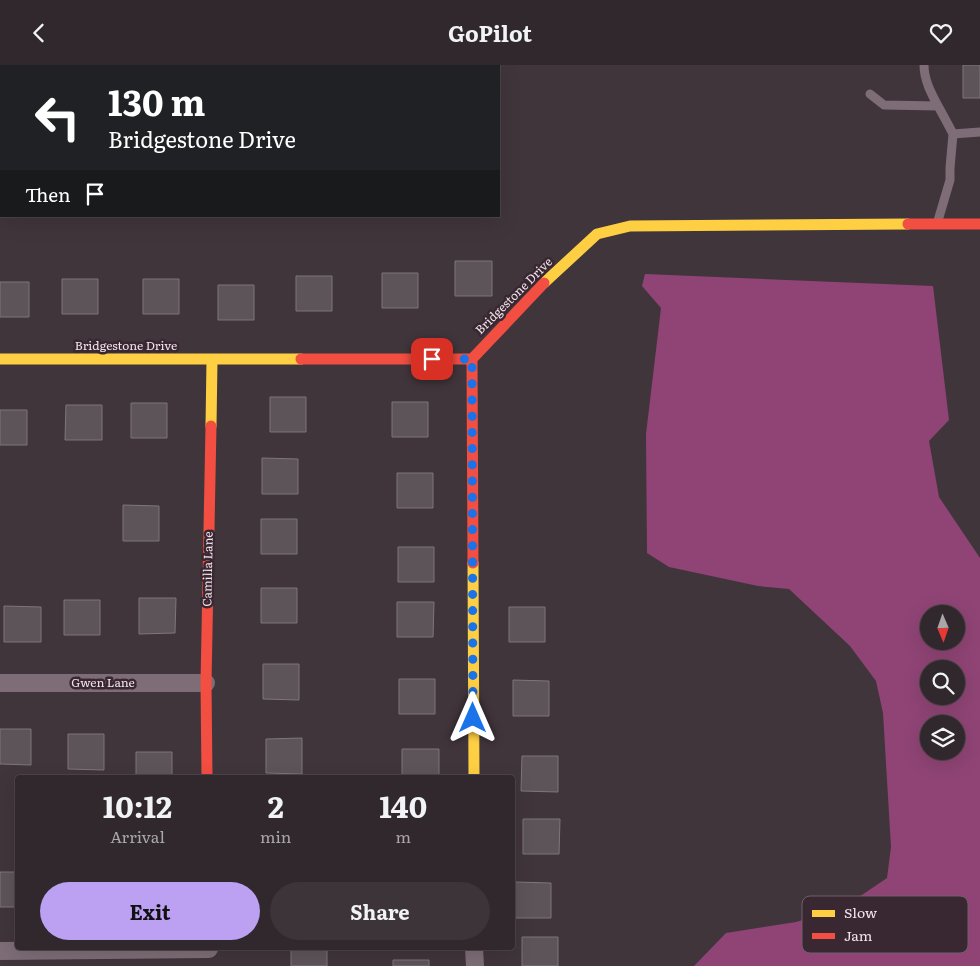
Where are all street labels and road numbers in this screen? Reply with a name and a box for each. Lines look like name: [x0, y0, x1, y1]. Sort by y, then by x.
street label: Bridgestone Drive: [471, 253, 556, 338]
street label: Bridgestone Drive: [75, 336, 177, 354]
street label: Camilla Lane: [197, 531, 217, 607]
street label: Gwen Lane: [71, 673, 135, 691]

